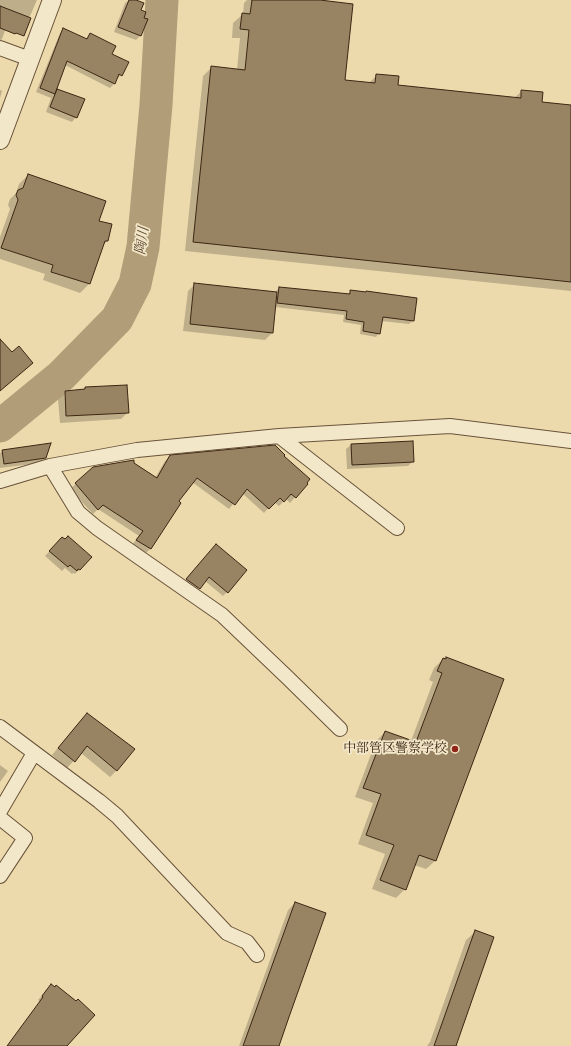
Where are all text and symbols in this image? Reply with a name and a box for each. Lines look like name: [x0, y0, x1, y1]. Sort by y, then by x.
water label: 陶川: [133, 226, 153, 256]
place label: 中部管区警察学校: [343, 741, 447, 757]
marker: 中部管区警察学校: [450, 744, 460, 754]

